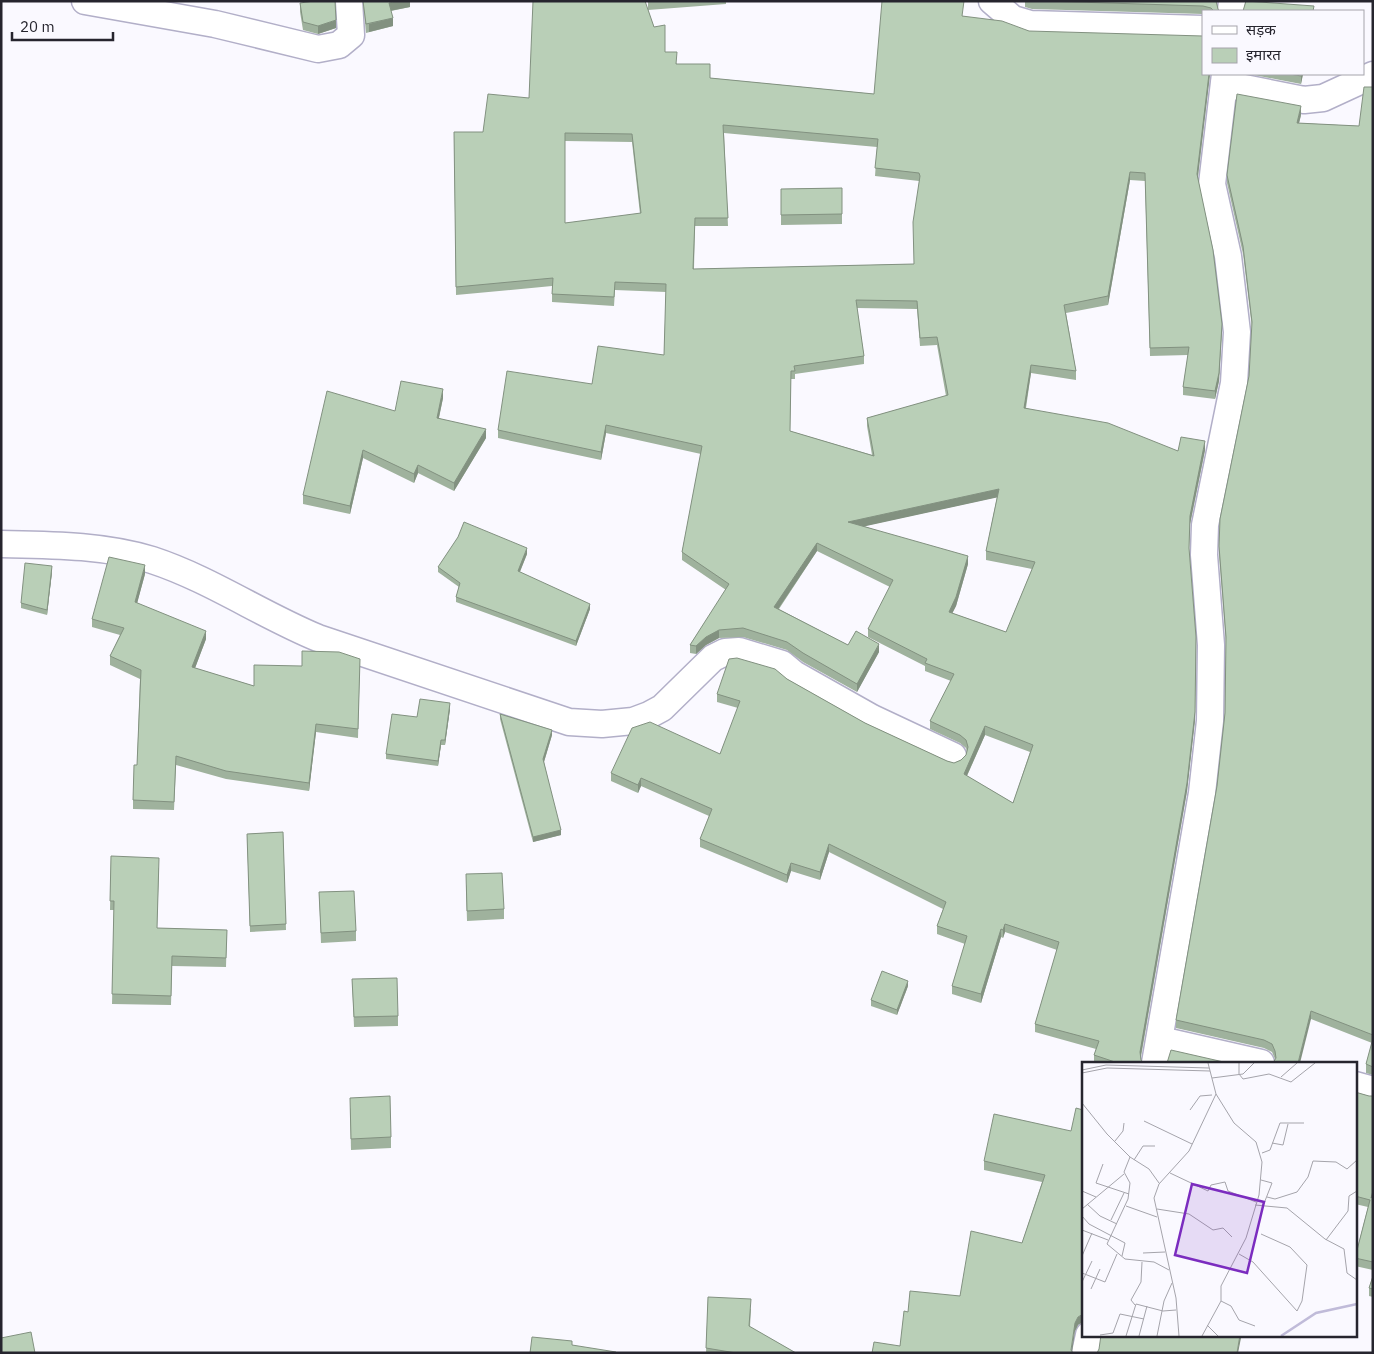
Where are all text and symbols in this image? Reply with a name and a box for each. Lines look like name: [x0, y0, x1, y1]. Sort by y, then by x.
scale bar: [12, 10, 114, 42]
legend: [1202, 10, 1364, 75]
text: 20 m: [20, 17, 55, 36]
text: सड़क: [1246, 20, 1276, 39]
text: इमारत: [1246, 45, 1281, 64]
inset map: [1082, 1062, 1356, 1336]

